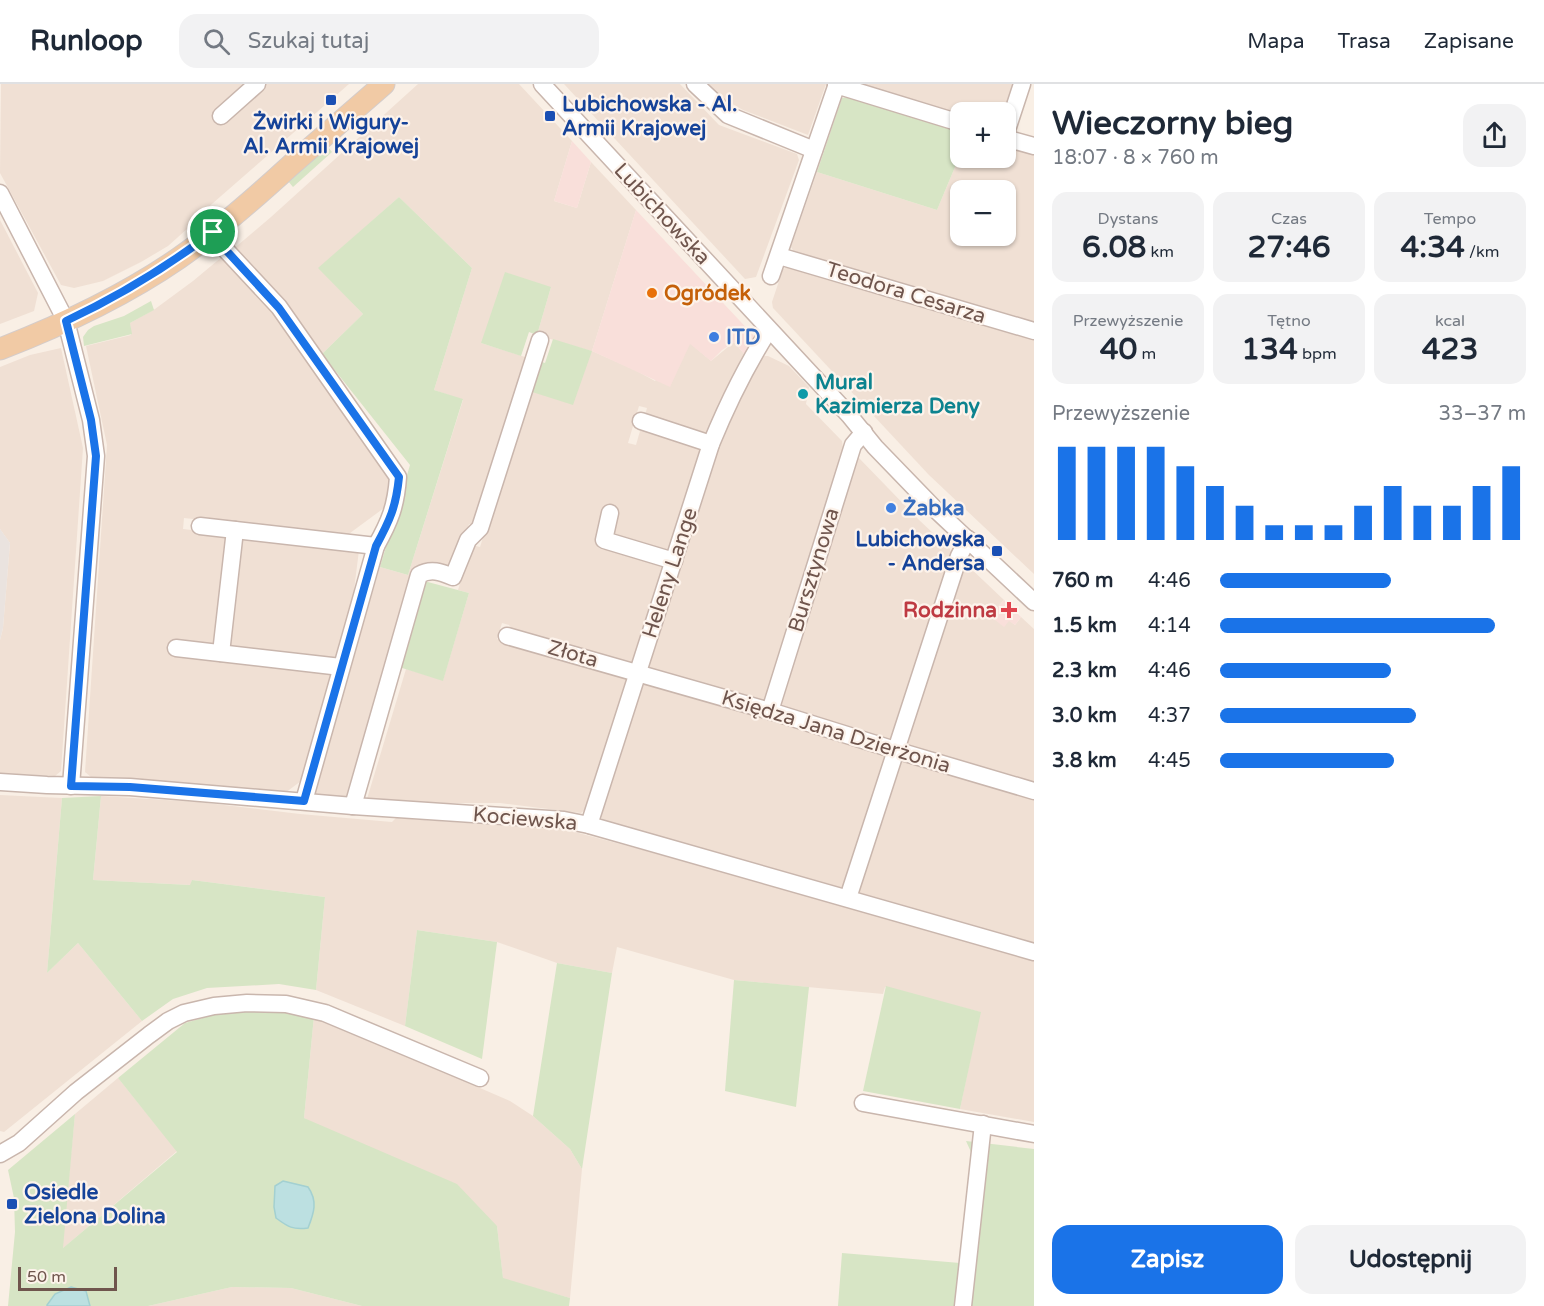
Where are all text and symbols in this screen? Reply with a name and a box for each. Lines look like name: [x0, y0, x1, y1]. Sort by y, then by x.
search box: [179, 14, 599, 68]
text: Runloop: [30, 24, 143, 58]
icon: search: [200, 25, 233, 58]
text: Szukaj tutaj: [248, 28, 369, 54]
text: Mapa: [1247, 29, 1304, 54]
text: Trasa: [1337, 29, 1391, 54]
text: Zapisane: [1424, 29, 1514, 54]
place label: Lubichowska - Al. Armii Krajowej: [562, 92, 737, 141]
marker: Żwirki i Wigury- Al. Armii Krajowej: [324, 93, 338, 107]
map controls: [950, 102, 1016, 246]
button: +: [950, 102, 1016, 168]
text: Wieczorny bieg: [1052, 104, 1293, 143]
button: share: [1463, 104, 1526, 167]
marker: Lubichowska - Al. Armii Krajowej: [543, 109, 557, 123]
place label: Żwirki i Wigury- Al. Armii Krajowej: [243, 110, 419, 159]
text: 18:07 · 8 × 760 m: [1052, 146, 1219, 170]
street label: Lubichowska: [609, 158, 715, 270]
button: −: [950, 180, 1016, 246]
pin: [187, 206, 238, 257]
text: Dystans: [1098, 209, 1158, 229]
text: Czas: [1271, 209, 1307, 229]
text: Tempo: [1424, 209, 1476, 229]
icon: arrive: [196, 215, 229, 248]
text: 6.08: [1082, 229, 1146, 266]
text: 27:46: [1247, 229, 1331, 266]
text: 4:34: [1401, 229, 1465, 266]
text: km: [1146, 242, 1174, 262]
text: /km: [1465, 242, 1499, 262]
street label: Teodora Cesarza: [823, 257, 989, 329]
place label: Ogródek: [664, 281, 752, 306]
marker: Ogródek: [645, 286, 659, 300]
text: Przewyższenie: [1073, 311, 1183, 331]
text: Tętno: [1267, 311, 1311, 331]
text: kcal: [1435, 311, 1465, 331]
place label: ITD: [726, 325, 761, 350]
marker: ITD: [707, 330, 721, 344]
text: 40: [1100, 331, 1137, 368]
text: 134: [1241, 331, 1298, 368]
text: 423: [1422, 331, 1478, 368]
text: m: [1137, 344, 1156, 364]
text: bpm: [1298, 344, 1337, 364]
place label: Mural Kazimierza Deny: [815, 370, 981, 419]
marker: Mural Kazimierza Deny: [796, 387, 810, 401]
text: Przewyższenie: [1052, 402, 1190, 426]
text: 33–37 m: [1439, 402, 1526, 426]
place label: Żabka: [903, 496, 965, 521]
marker: Żabka: [884, 501, 898, 515]
street label: Heleny Lange: [637, 504, 703, 641]
street label: Bursztynowa: [783, 505, 845, 635]
place label: Lubichowska - Andersa: [855, 527, 985, 576]
marker: Lubichowska - Andersa: [990, 544, 1004, 558]
text: 760 m: [1052, 569, 1113, 593]
text: 4:46: [1148, 569, 1191, 593]
place label: Rodzinna: [903, 598, 997, 623]
marker: Rodzinna: [1002, 603, 1016, 617]
text: 1.5 km: [1052, 614, 1117, 638]
text: 4:14: [1148, 614, 1191, 638]
street label: Złota: [545, 635, 601, 673]
text: 2.3 km: [1052, 659, 1117, 683]
text: 4:46: [1148, 659, 1191, 683]
street label: Księdza Jana Dzierżonia: [718, 685, 954, 779]
text: 3.0 km: [1052, 704, 1117, 728]
text: 4:37: [1148, 704, 1191, 728]
text: 3.8 km: [1052, 749, 1117, 773]
text: 4:45: [1148, 749, 1191, 773]
street label: Kociewska: [472, 802, 578, 836]
place label: Osiedle Zielona Dolina: [24, 1180, 166, 1229]
marker: Osiedle Zielona Dolina: [5, 1197, 19, 1211]
button: Zapisz: [1052, 1225, 1283, 1294]
button: Udostępnij: [1295, 1225, 1526, 1294]
scale bar: [18, 1264, 117, 1292]
text: 50 m: [27, 1267, 66, 1287]

